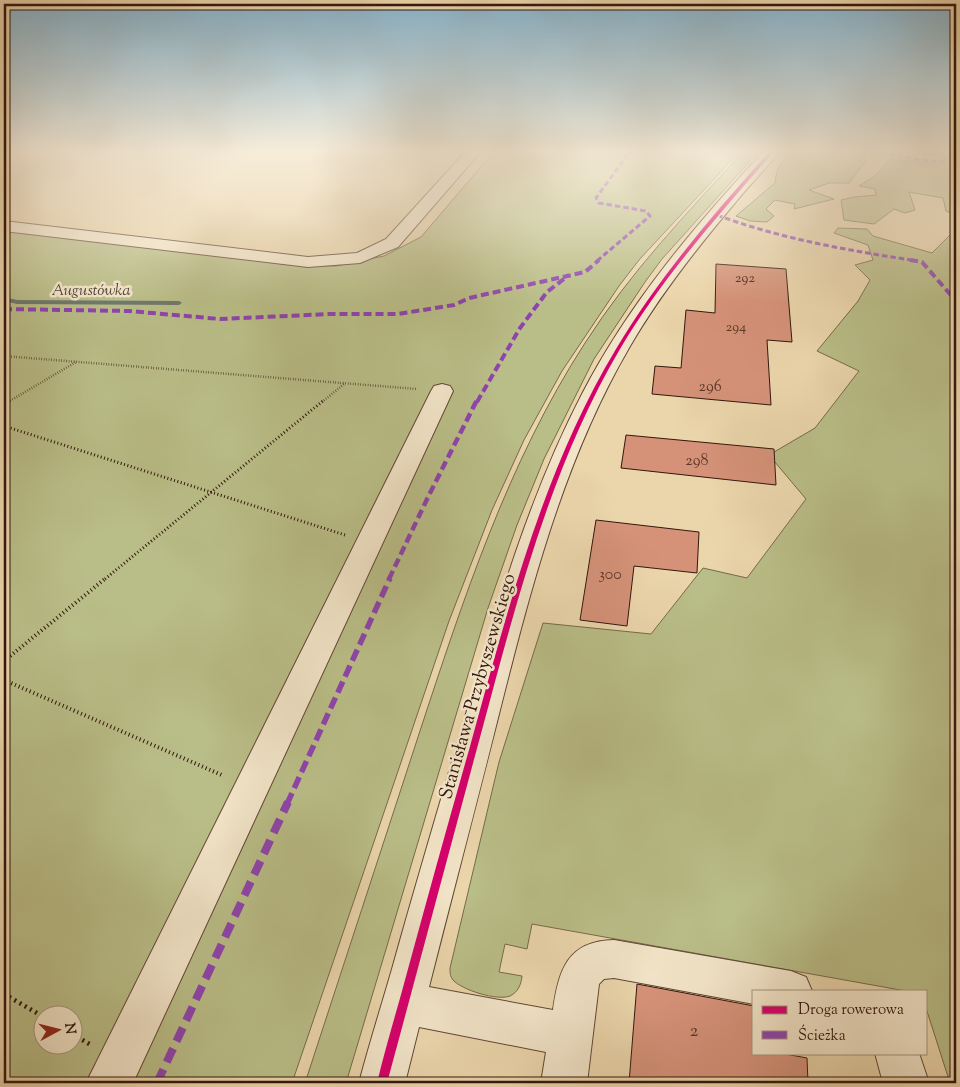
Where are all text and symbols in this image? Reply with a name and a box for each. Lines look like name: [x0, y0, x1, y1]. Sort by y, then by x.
house number: 292: [735, 269, 755, 289]
water label: Augustówka: [51, 280, 131, 303]
house number: 294: [726, 318, 746, 338]
house number: 296: [698, 376, 722, 399]
house number: 298: [685, 450, 709, 473]
house number: 300: [598, 564, 622, 587]
street label: Stanisława Przybyszewskiego: [433, 571, 524, 803]
legend: [752, 990, 928, 1054]
text: Droga rowerowa: [798, 1000, 904, 1021]
north arrow: [32, 1004, 82, 1054]
house number: 2: [690, 1018, 699, 1045]
text: N: [58, 1022, 80, 1035]
text: Ścieżka: [798, 1024, 846, 1047]

